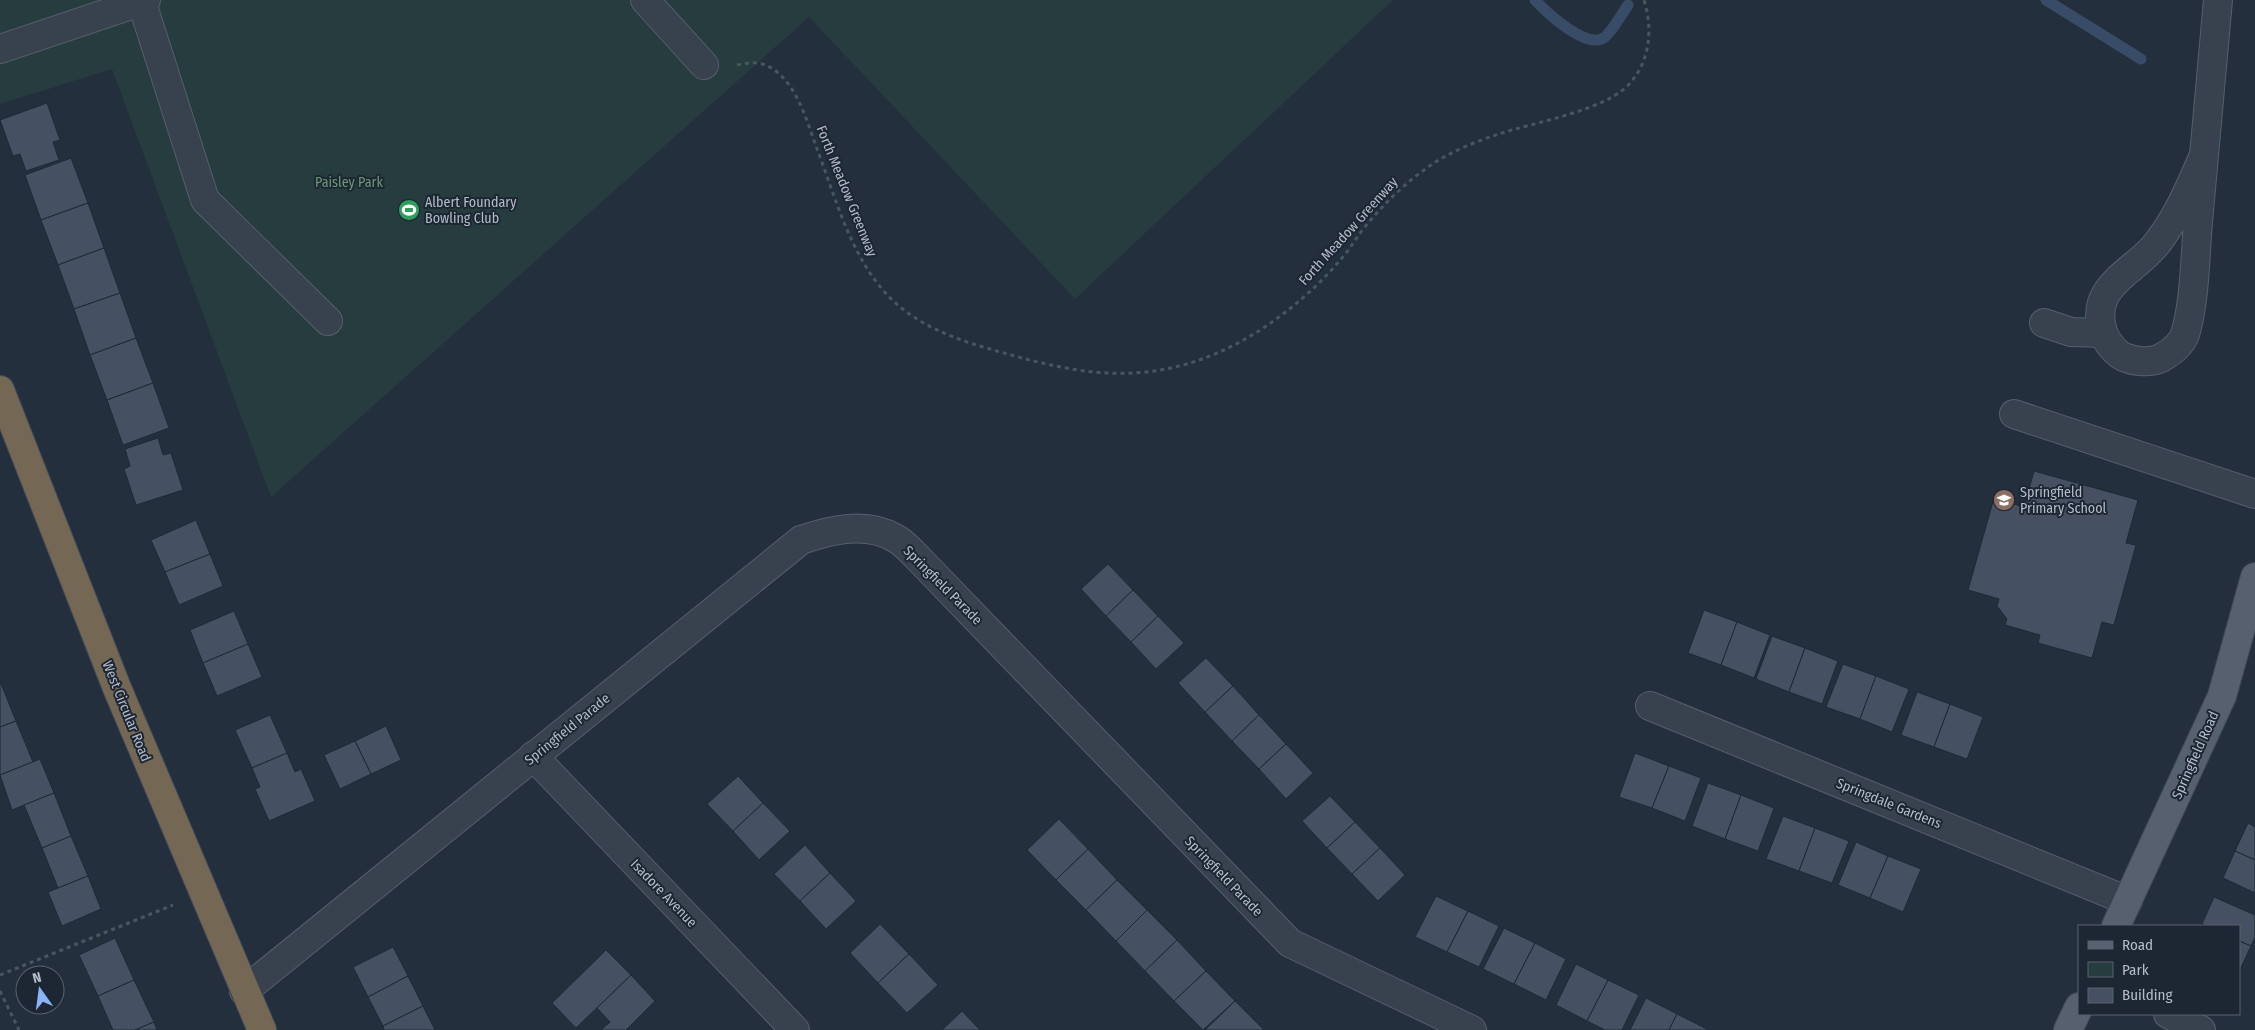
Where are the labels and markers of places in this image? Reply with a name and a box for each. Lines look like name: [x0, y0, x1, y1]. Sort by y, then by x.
place label: Albert Foundary Bowling Club: [425, 194, 517, 227]
sports icon: Albert Foundary Bowling Club: [397, 198, 421, 222]
place label: Springfield Primary School: [2020, 484, 2107, 517]
school or university icon: Springfield Primary School: [1992, 488, 2016, 512]

